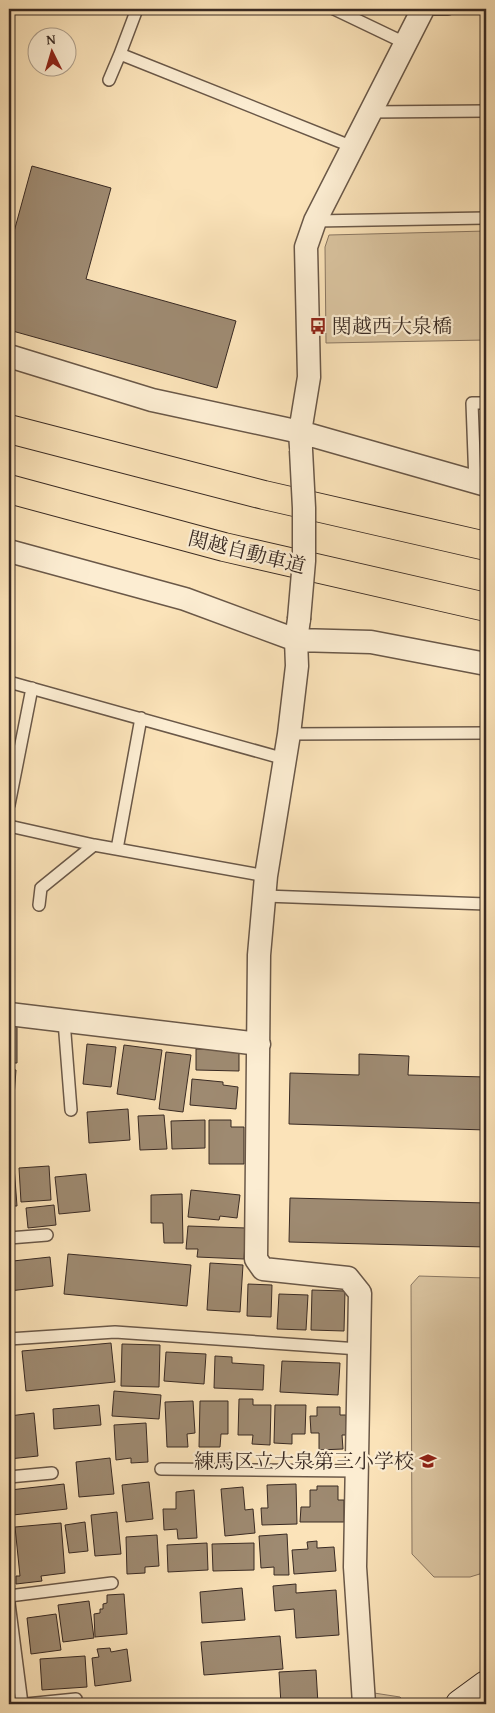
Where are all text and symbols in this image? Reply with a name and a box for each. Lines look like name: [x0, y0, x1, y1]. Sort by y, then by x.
north arrow: [28, 28, 78, 78]
text: N: [45, 29, 57, 49]
place label: 関越西大泉橋: [332, 311, 452, 340]
bus stop icon: 関越西大泉橋: [308, 316, 328, 336]
street label: 関越自動車道: [185, 523, 309, 580]
place label: 練馬区立大泉第三小学校: [194, 1446, 414, 1475]
school or university icon: 練馬区立大泉第三小学校: [418, 1451, 438, 1471]

